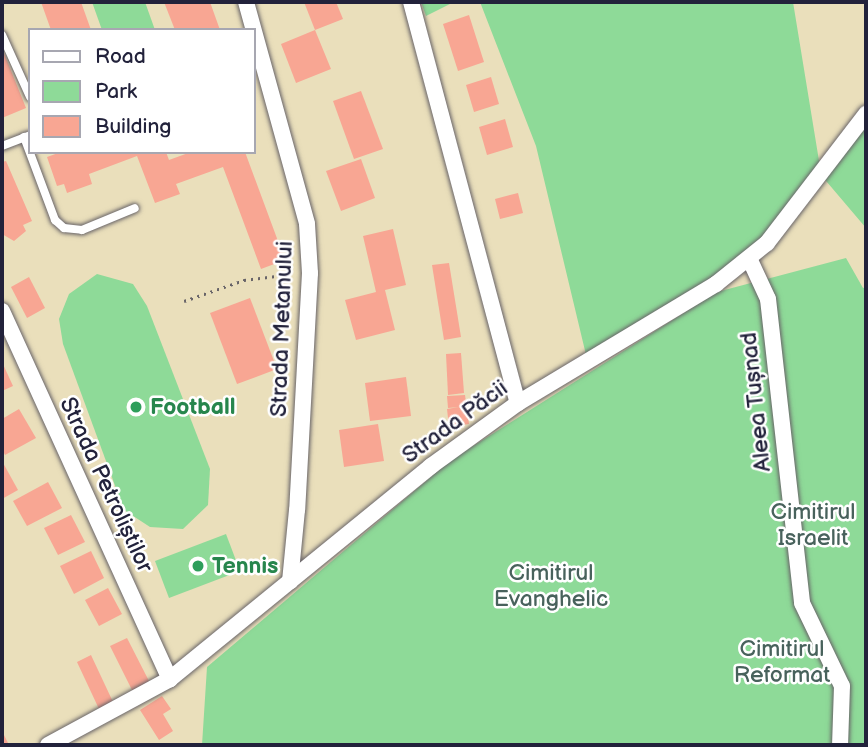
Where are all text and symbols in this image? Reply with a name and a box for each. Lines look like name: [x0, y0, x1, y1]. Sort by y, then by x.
legend: [28, 28, 256, 154]
text: Road: [95, 44, 146, 69]
text: Park: [95, 79, 137, 104]
text: Building: [95, 114, 171, 139]
street label: Strada Metanului: [265, 241, 299, 417]
street label: Aleea Tușnad: [735, 330, 777, 474]
street label: Strada Păcii: [397, 374, 513, 470]
street label: Strada Petroliștilor: [53, 393, 159, 577]
place label: Football: [150, 393, 235, 421]
marker: Football: [128, 399, 144, 415]
park label: Cimitirul Israelit: [771, 498, 855, 552]
place label: Tennis: [212, 552, 278, 580]
marker: Tennis: [190, 558, 206, 574]
park label: Cimitirul Evanghelic: [494, 559, 608, 613]
park label: Cimitirul Reformat: [734, 635, 830, 689]

